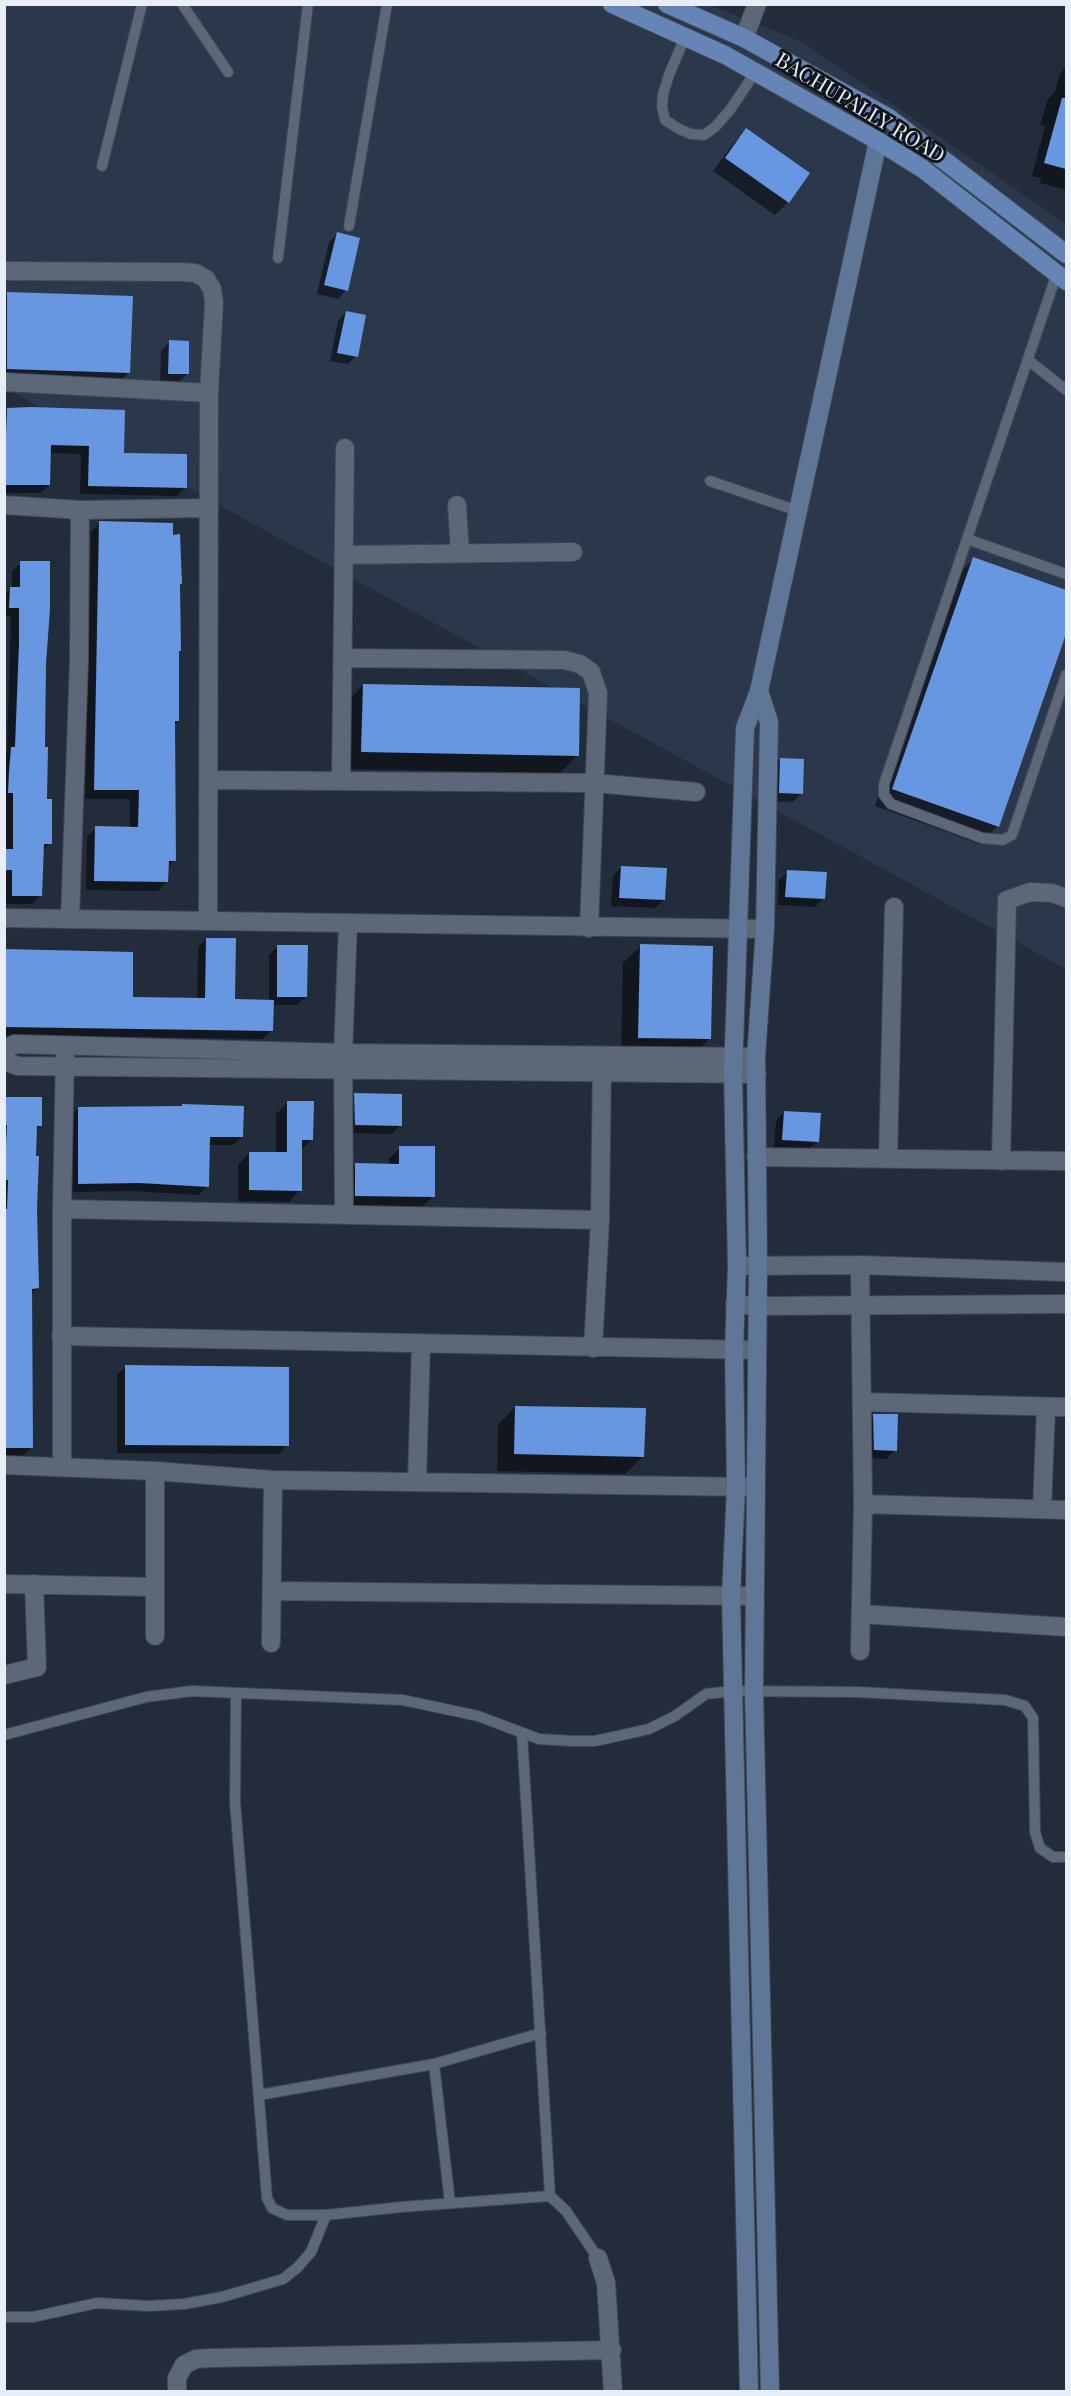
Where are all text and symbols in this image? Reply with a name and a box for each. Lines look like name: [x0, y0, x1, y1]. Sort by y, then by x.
street label: BACHUPALLY ROAD: [771, 48, 949, 168]

